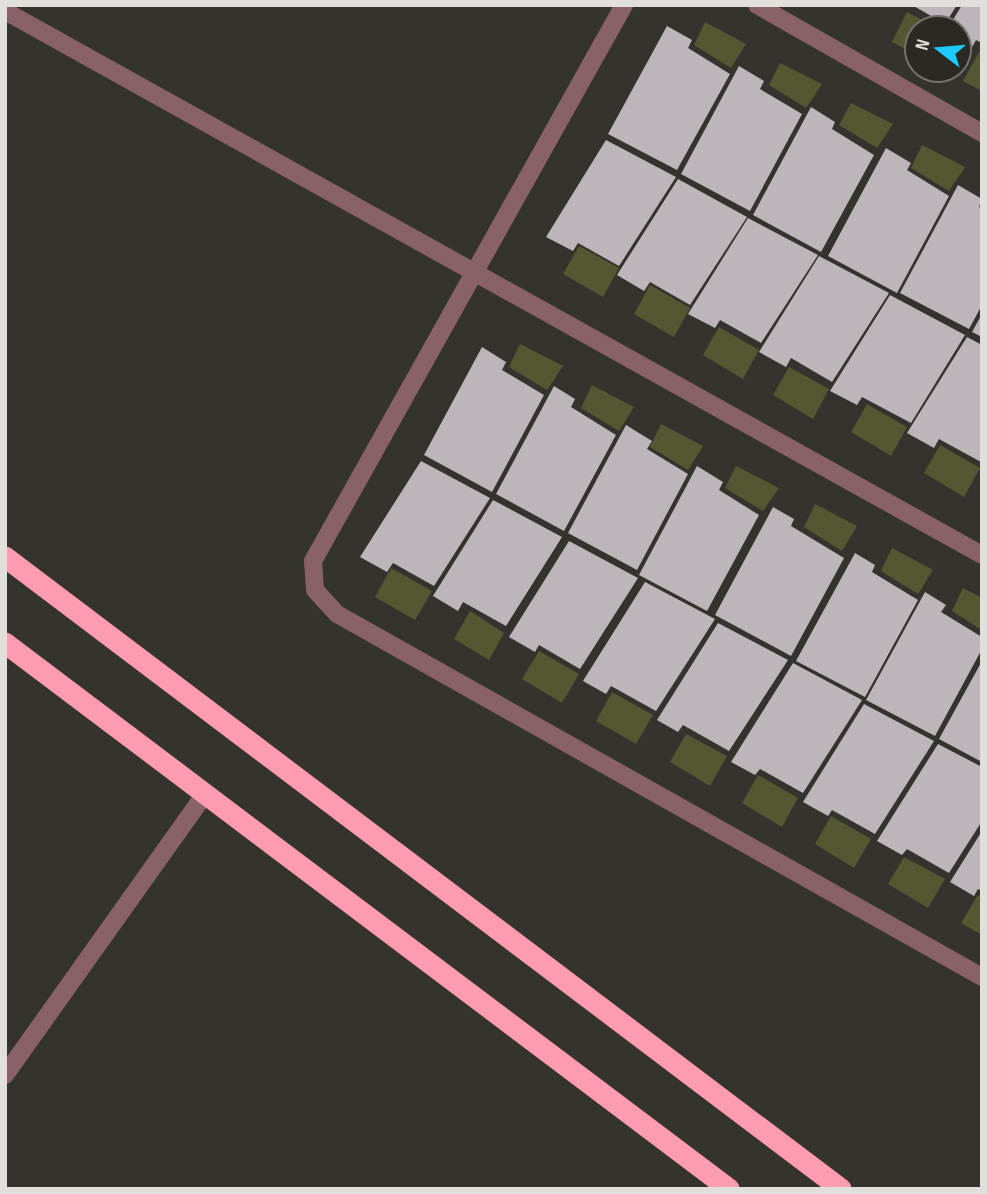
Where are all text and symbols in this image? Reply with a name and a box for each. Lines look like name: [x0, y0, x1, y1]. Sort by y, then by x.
north arrow: [903, 14, 973, 84]
text: N: [911, 37, 936, 53]

